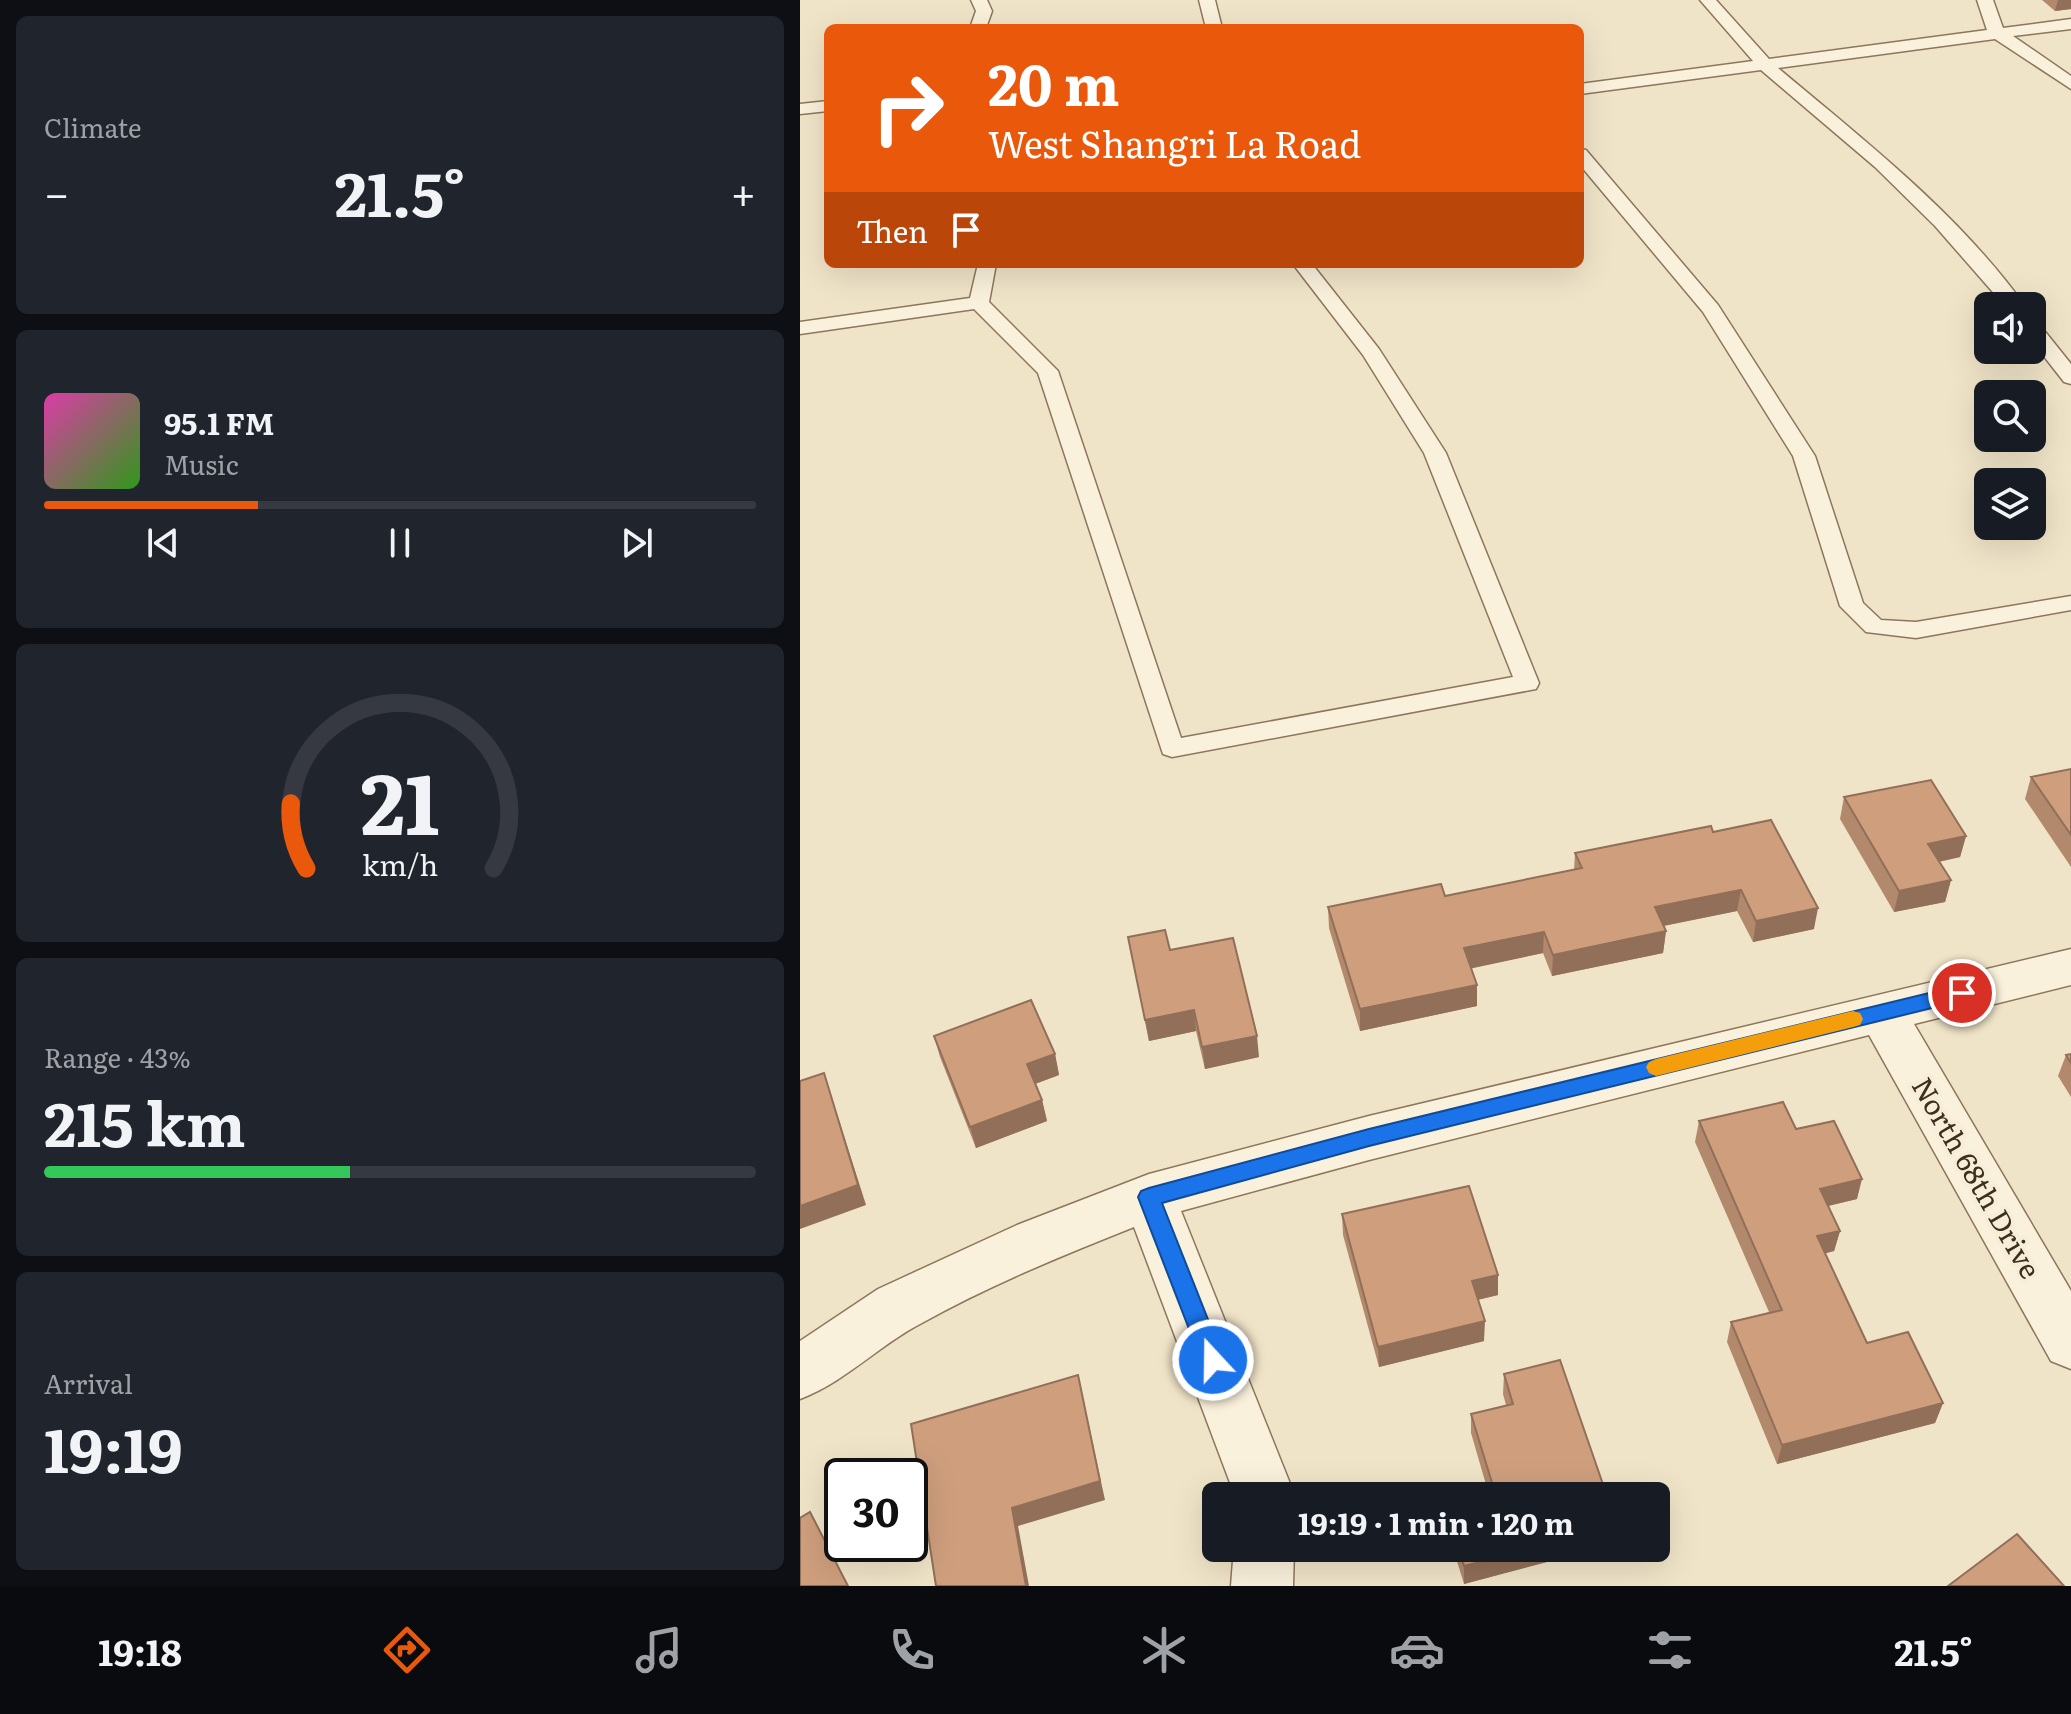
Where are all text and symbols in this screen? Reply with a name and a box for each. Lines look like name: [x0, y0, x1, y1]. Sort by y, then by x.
text: 20 m: [988, 40, 1120, 123]
icon: right: [856, 56, 960, 160]
text: Climate: [44, 107, 142, 146]
text: West Shangri La Road: [988, 116, 1361, 169]
text: 21.5°: [335, 146, 465, 235]
text: −: [44, 158, 70, 224]
text: +: [730, 158, 756, 224]
text: Then: [856, 208, 928, 252]
icon: arrive: [944, 208, 988, 252]
map controls: [1974, 292, 2046, 540]
button: sound: [1974, 292, 2046, 364]
button: search: [1974, 380, 2046, 452]
text: 95.1 FM: [164, 400, 274, 444]
text: Music: [164, 444, 239, 483]
button: layers: [1974, 468, 2046, 540]
icon: previous: [141, 521, 185, 565]
icon: pause: [378, 521, 422, 565]
icon: next: [615, 521, 659, 565]
text: 21: [360, 737, 440, 861]
text: km/h: [362, 842, 438, 885]
pin: [1928, 959, 1996, 1027]
icon: arrive: [1940, 971, 1984, 1015]
text: Range · 43%: [44, 1037, 191, 1076]
street label: North 68th Drive: [1903, 1069, 2052, 1285]
text: 215 km: [44, 1076, 246, 1165]
position arrow: [1171, 1318, 1255, 1402]
text: Arrival: [44, 1363, 133, 1402]
text: 19:19: [44, 1402, 183, 1491]
speed limit sign: 30: [824, 1458, 928, 1562]
text: 19:19 · 1 min · 120 m: [1298, 1500, 1574, 1544]
icon: directions: [379, 1622, 435, 1678]
icon: music: [631, 1622, 687, 1678]
icon: phone: [884, 1622, 940, 1678]
icon: climate: [1136, 1622, 1192, 1678]
icon: car: [1389, 1622, 1445, 1678]
icon: filters: [1642, 1622, 1698, 1678]
text: 19:18: [98, 1624, 182, 1677]
text: 21.5°: [1894, 1624, 1973, 1677]

